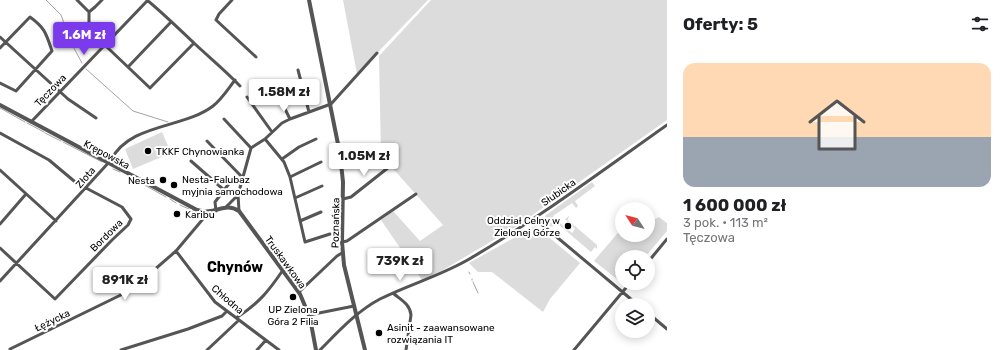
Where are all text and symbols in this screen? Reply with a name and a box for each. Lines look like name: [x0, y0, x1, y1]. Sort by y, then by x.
icon: filters: [969, 13, 991, 35]
text: Oferty: 5: [683, 14, 758, 34]
pin: 1.6M zł: [47, 22, 121, 56]
text: 1.6M zł: [62, 27, 106, 42]
street label: Tęczowa: [33, 72, 69, 109]
pin: 1.58M zł: [243, 79, 325, 113]
text: 1.58M zł: [258, 84, 310, 99]
icon: home: [801, 89, 873, 161]
street label: Krępowska: [81, 138, 132, 172]
pin: 1.05M zł: [323, 143, 405, 177]
marker: TKKF Chynowianka: [143, 146, 153, 156]
place label: TKKF Chynowianka: [156, 146, 244, 158]
text: 1.05M zł: [338, 148, 390, 163]
street label: Złota: [73, 165, 98, 191]
place label: Nesta-Falubaz myjnia samochodowa: [182, 174, 283, 198]
place label: Nesta: [128, 175, 155, 187]
marker: Nesta: [158, 175, 168, 185]
street label: Słubicka: [539, 177, 578, 209]
marker: Nesta-Falubaz myjnia samochodowa: [169, 180, 179, 190]
text: 1 600 000 zł: [683, 195, 786, 215]
street label: Poznańska: [330, 198, 342, 248]
north arrow: [615, 202, 655, 242]
map controls: [615, 202, 655, 338]
marker: Karibu: [172, 209, 182, 219]
place label: Karibu: [185, 209, 215, 221]
place label: Oddział Celny w Zielonej Górze: [487, 215, 560, 239]
text: 3 pok. · 113 m²: [683, 215, 768, 230]
street label: Bordowa: [88, 217, 125, 254]
marker: Oddział Celny w Zielonej Górze: [563, 221, 573, 231]
text: Tęczowa: [683, 230, 735, 245]
street label: Truskawkowa: [262, 234, 308, 291]
pin: 739K zł: [363, 248, 437, 282]
button: locate: [615, 250, 655, 290]
text: 739K zł: [376, 253, 424, 268]
district label: Chynów: [207, 259, 263, 276]
pin: 891K zł: [88, 267, 162, 301]
text: 891K zł: [102, 272, 148, 287]
street label: Chłodna: [209, 283, 246, 317]
marker: UP Zielona Góra 2 Filia: [288, 292, 298, 302]
button: layers: [615, 298, 655, 338]
place label: UP Zielona Góra 2 Filia: [267, 304, 319, 328]
street label: Łężycka: [33, 307, 72, 335]
place label: Asinit - zaawansowane rozwiązania IT: [387, 322, 495, 346]
marker: Asinit - zaawansowane rozwiązania IT: [374, 328, 384, 338]

